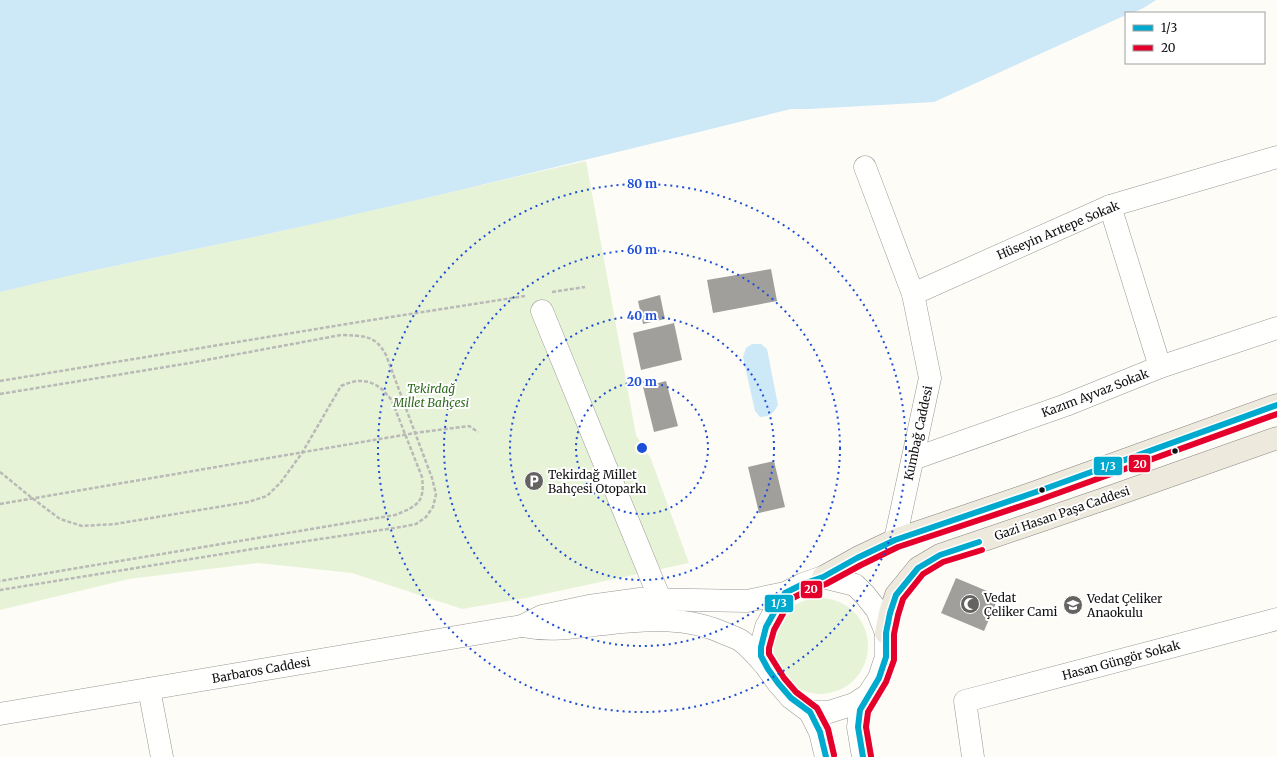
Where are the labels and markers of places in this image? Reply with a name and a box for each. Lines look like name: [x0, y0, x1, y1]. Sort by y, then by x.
centre of rings: [635, 441, 649, 455]
unlabelled marker: [1170, 446, 1180, 456]
place label: Tekirdağ Millet Bahçesi Otoparkı: [548, 467, 647, 496]
parking icon: Tekirdağ Millet Bahçesi Otoparkı: [523, 470, 545, 492]
unlabelled marker: [1037, 485, 1047, 495]
place label: Vedat Çeliker Cami: [983, 590, 1058, 619]
place label: Vedat Çeliker Anaokulu: [1086, 591, 1163, 620]
mosque icon: Vedat Çeliker Cami: [959, 593, 981, 615]
school or university icon: Vedat Çeliker Anaokulu: [1062, 594, 1084, 616]

